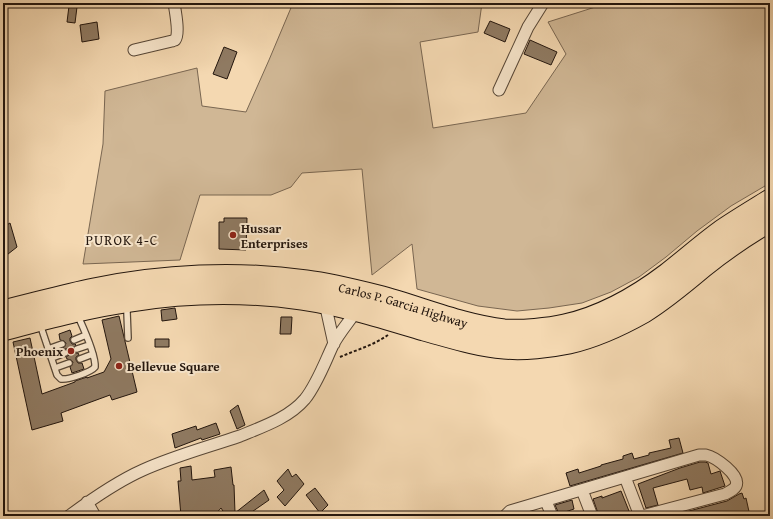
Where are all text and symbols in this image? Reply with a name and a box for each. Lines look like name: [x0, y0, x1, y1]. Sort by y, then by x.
place label: Hussar Enterprises: [241, 219, 308, 253]
district label: PUROK 4-C: [86, 230, 158, 250]
marker: Hussar Enterprises: [228, 230, 238, 240]
street label: Carlos P. Garcia Highway: [337, 277, 471, 332]
place label: Phoenix: [16, 342, 63, 361]
marker: Phoenix: [66, 346, 76, 356]
place label: Bellevue Square: [127, 357, 220, 376]
marker: Bellevue Square: [114, 361, 124, 371]

